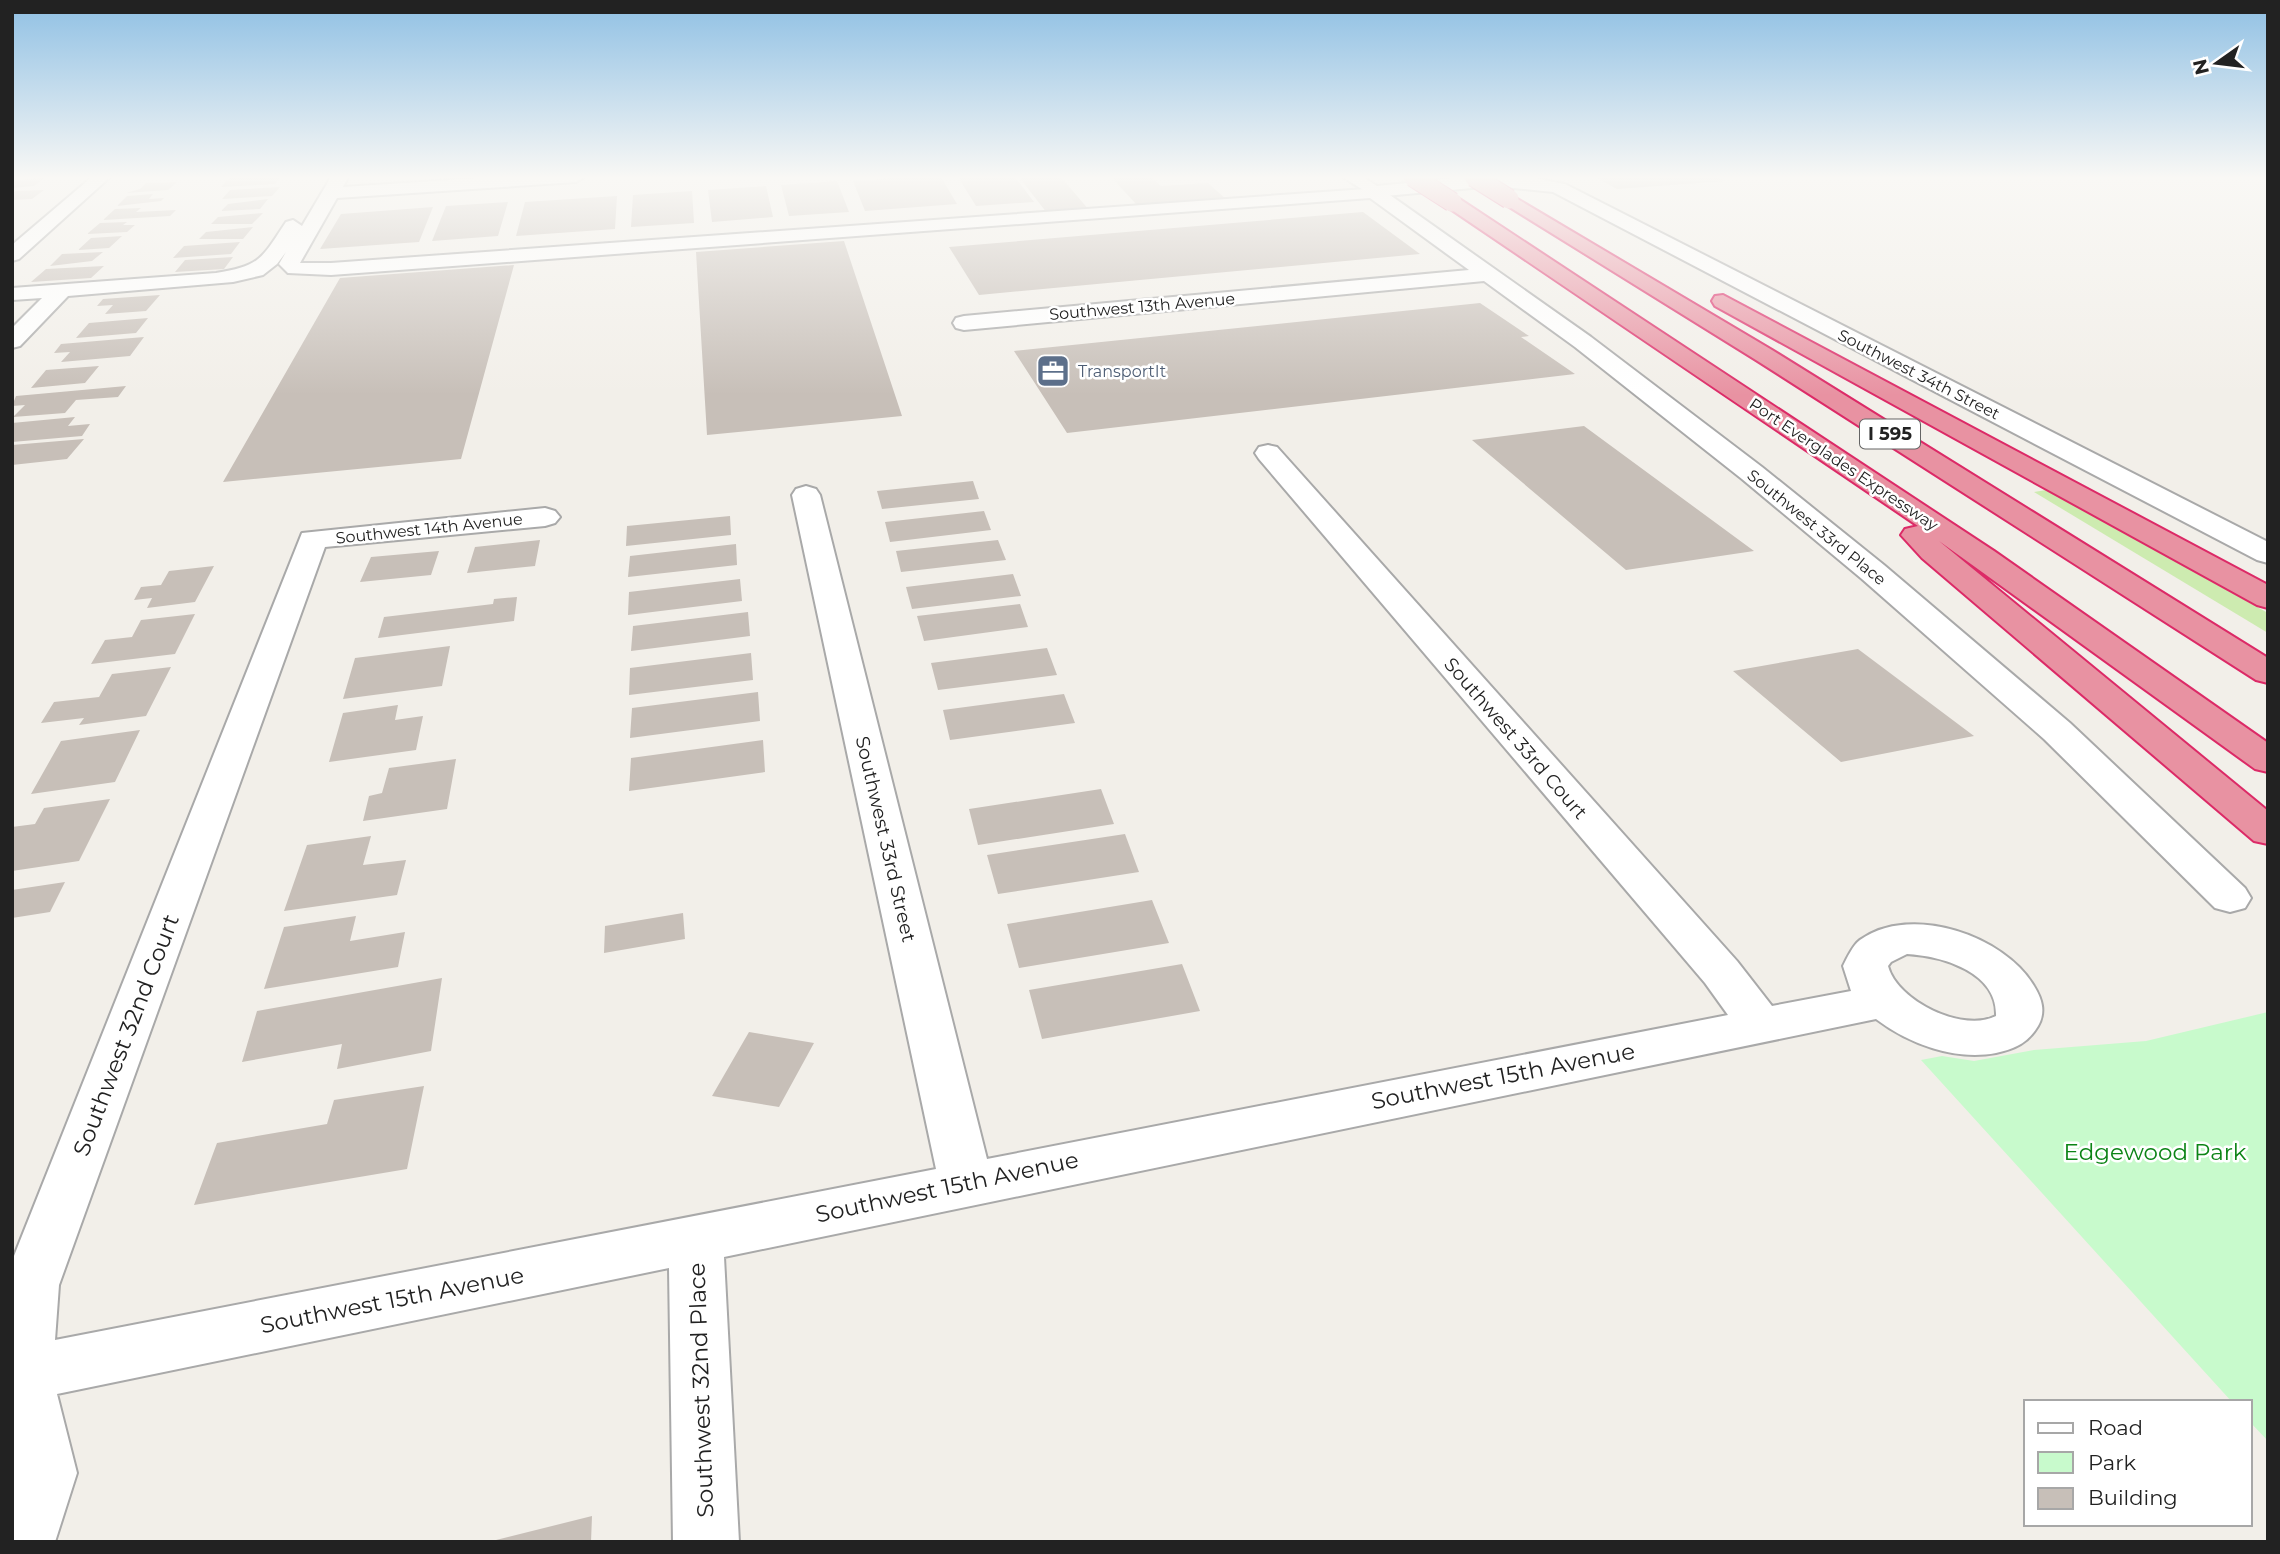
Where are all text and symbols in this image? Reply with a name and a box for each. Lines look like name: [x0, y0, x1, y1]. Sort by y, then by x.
north arrow: [2182, 28, 2252, 98]
text: N: [2188, 57, 2214, 77]
street label: Southwest 13th Avenue: [1048, 289, 1236, 324]
street label: Southwest 34th Street: [1835, 325, 2003, 424]
office icon: TransportIt: [1034, 352, 1072, 390]
place label: TransportIt: [1078, 362, 1167, 381]
street label: Port Everglades Expressway: [1746, 394, 1942, 535]
road number: I 595: [1860, 420, 1920, 448]
street label: Southwest 33rd Place: [1744, 466, 1890, 589]
street label: Southwest 14th Avenue: [335, 509, 524, 548]
street label: Southwest 33rd Court: [1439, 653, 1592, 824]
street label: Southwest 33rd Street: [851, 734, 920, 945]
street label: Southwest 32nd Court: [67, 910, 185, 1160]
street label: Southwest 15th Avenue: [1369, 1037, 1637, 1115]
park label: Edgewood Park: [2063, 1138, 2247, 1166]
street label: Southwest 15th Avenue: [813, 1145, 1081, 1229]
street label: Southwest 15th Avenue: [258, 1261, 526, 1339]
street label: Southwest 32nd Place: [683, 1262, 719, 1518]
legend: [2024, 1400, 2252, 1526]
text: Road: [2088, 1415, 2143, 1440]
text: Park: [2088, 1450, 2136, 1475]
text: Building: [2088, 1485, 2178, 1510]

